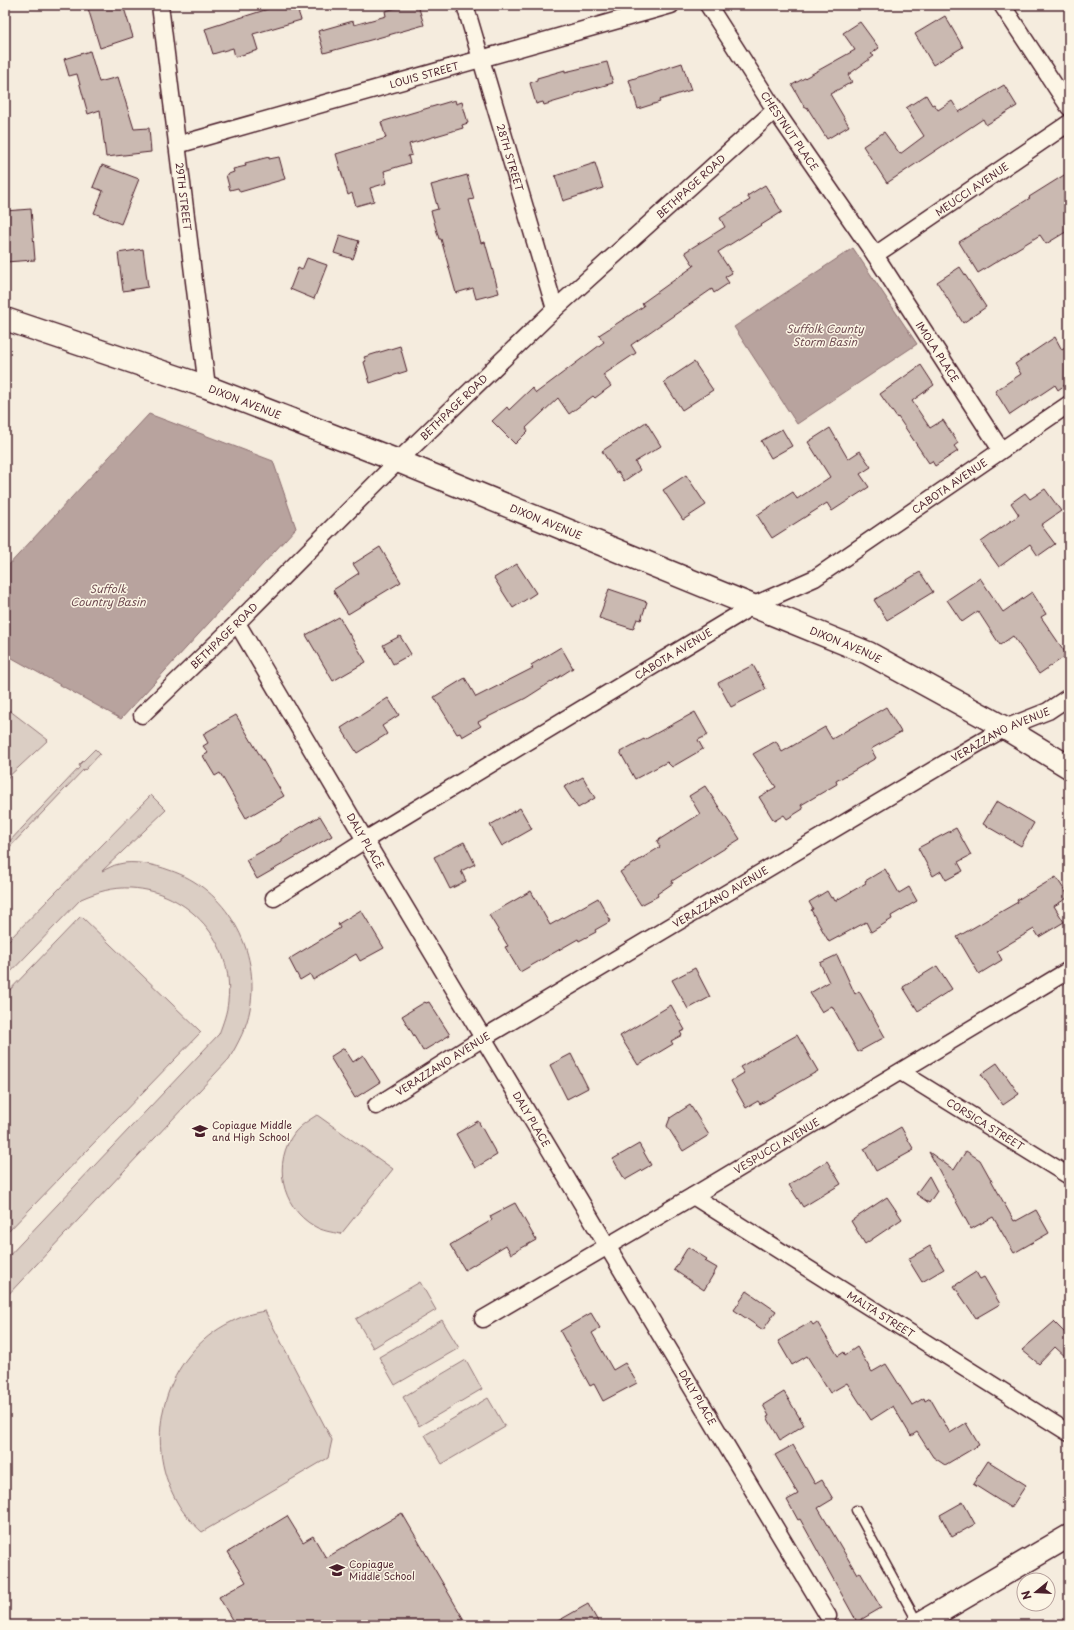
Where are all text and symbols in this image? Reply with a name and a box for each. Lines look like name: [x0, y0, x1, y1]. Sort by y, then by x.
street label: LOUIS STREET: [388, 57, 461, 91]
street label: CHESTNUT PLACE: [758, 88, 822, 173]
street label: 28TH STREET: [494, 122, 528, 193]
street label: BETHPAGE ROAD: [652, 150, 729, 222]
street label: MEUCCI AVENUE: [932, 158, 1011, 219]
street label: 29TH STREET: [172, 161, 196, 232]
street label: IMOLA PLACE: [913, 318, 963, 385]
water label: Suffolk County Storm Basin: [786, 320, 865, 350]
street label: BETHPAGE ROAD: [416, 370, 491, 443]
street label: DIXON AVENUE: [207, 380, 284, 422]
street label: CABOTA AVENUE: [908, 454, 990, 517]
street label: DIXON AVENUE: [508, 500, 585, 543]
water label: Suffolk Country Basin: [70, 580, 146, 610]
street label: BETHPAGE ROAD: [186, 598, 261, 672]
street label: DIXON AVENUE: [808, 622, 885, 666]
street label: CABOTA AVENUE: [631, 624, 715, 683]
street label: VERAZZANO AVENUE: [948, 703, 1052, 765]
street label: DALY PLACE: [344, 810, 388, 871]
street label: VERAZZANO AVENUE: [669, 862, 771, 931]
street label: VERAZZANO AVENUE: [392, 1028, 492, 1099]
street label: DALY PLACE: [510, 1088, 554, 1150]
street label: CORSICA STREET: [944, 1094, 1027, 1153]
street label: VESPUCCI AVENUE: [731, 1114, 822, 1177]
place label: Copiague Middle and High School: [212, 1117, 292, 1144]
school or university icon: Copiague Middle and High School: [191, 1122, 209, 1140]
street label: MALTA STREET: [845, 1287, 918, 1341]
street label: DALY PLACE: [676, 1367, 720, 1428]
place label: Copiague Middle School: [349, 1556, 415, 1583]
school or university icon: Copiague Middle School: [328, 1561, 346, 1579]
north arrow: [1016, 1572, 1056, 1612]
text: N: [1016, 1588, 1035, 1602]

